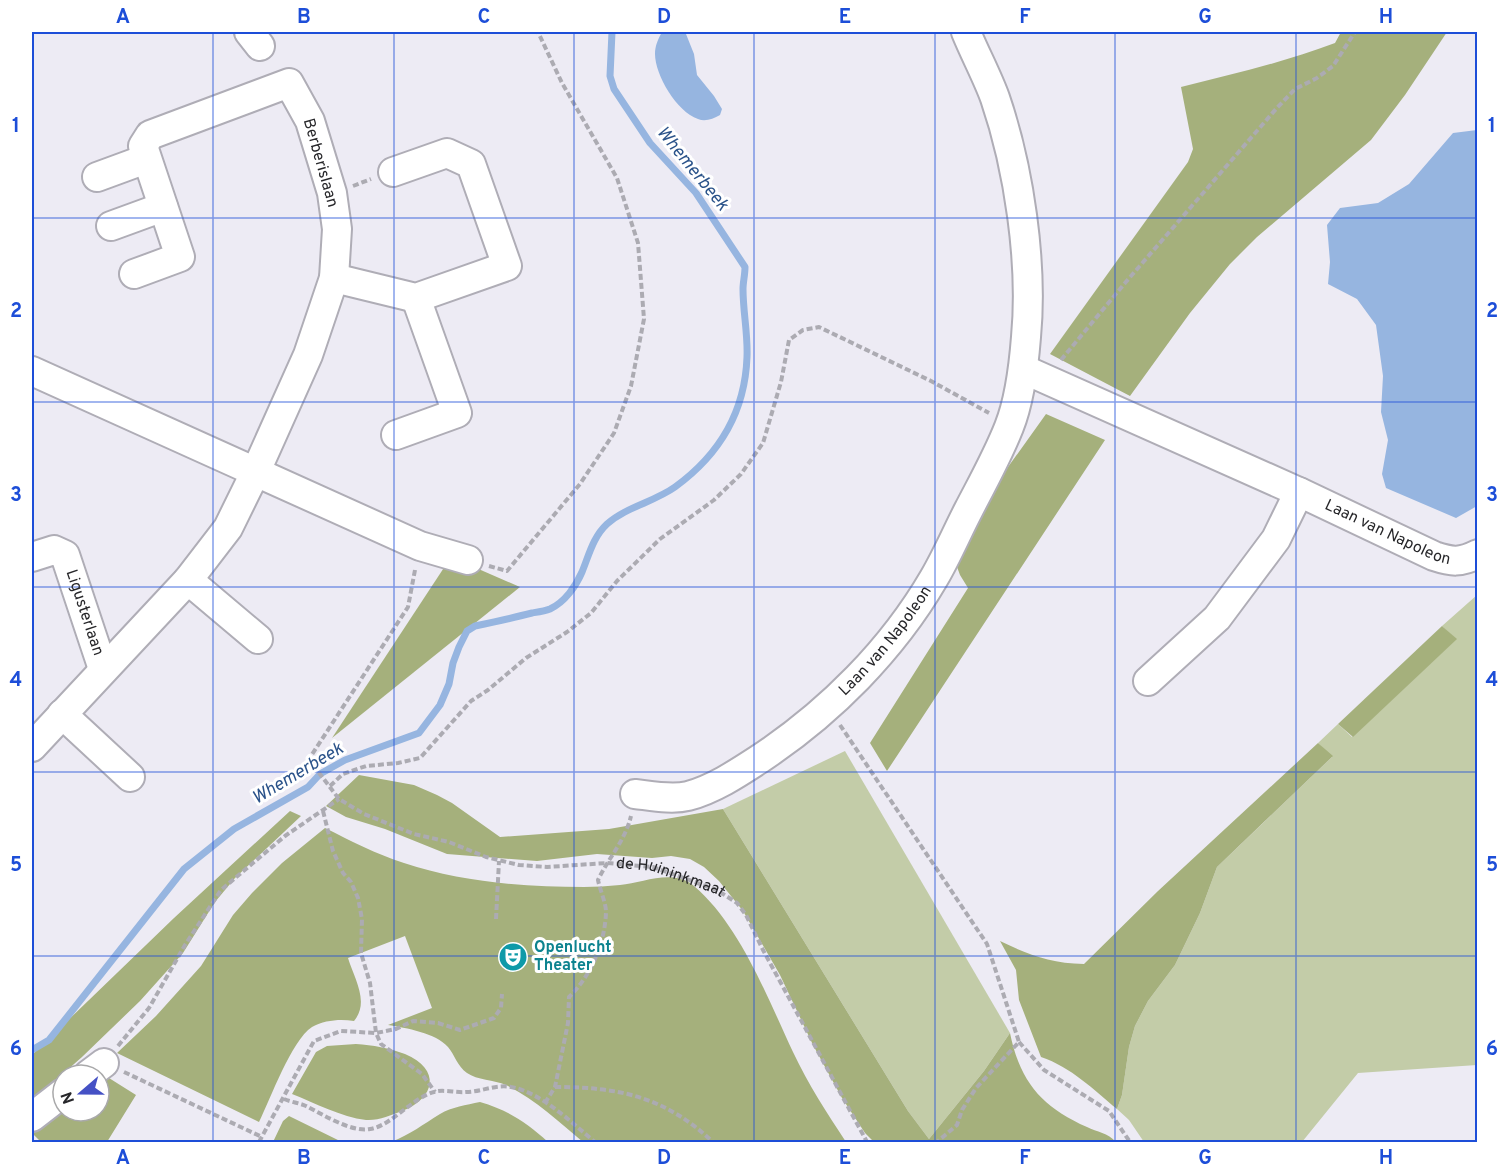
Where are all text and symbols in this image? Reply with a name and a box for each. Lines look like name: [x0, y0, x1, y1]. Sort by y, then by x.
text: A: [116, 5, 130, 31]
text: B: [297, 5, 311, 31]
text: C: [478, 5, 490, 31]
text: D: [657, 5, 671, 31]
text: E: [839, 5, 851, 31]
text: F: [1019, 5, 1031, 31]
text: G: [1198, 5, 1212, 31]
text: H: [1379, 5, 1393, 31]
text: 1: [12, 114, 20, 140]
text: 1: [1488, 114, 1496, 140]
street label: Berberislaan: [298, 116, 342, 210]
water label: Whemerbeek: [651, 122, 734, 217]
text: 2: [10, 299, 22, 325]
text: 2: [1486, 299, 1498, 325]
text: 3: [10, 483, 22, 509]
text: 3: [1486, 483, 1498, 509]
street label: Laan van Napoleon: [1321, 496, 1452, 570]
street label: Ligusterlaan: [61, 567, 108, 658]
street label: Laan van Napoleon: [835, 582, 937, 701]
text: 4: [10, 668, 22, 694]
text: 4: [1486, 668, 1498, 694]
water label: Whemerbeek: [248, 737, 349, 810]
text: 5: [10, 853, 22, 879]
text: 5: [1486, 853, 1498, 879]
street label: de Huininkmaat: [615, 854, 729, 903]
place label: Openlucht Theater: [534, 938, 612, 976]
theatre icon: Openlucht Theater: [497, 941, 529, 973]
text: 6: [10, 1037, 22, 1063]
text: 6: [1486, 1037, 1498, 1063]
north arrow: [51, 1063, 111, 1123]
text: N: [57, 1089, 80, 1106]
text: A: [116, 1146, 130, 1172]
text: B: [297, 1146, 311, 1172]
text: C: [478, 1146, 490, 1172]
text: D: [657, 1146, 671, 1172]
text: E: [839, 1146, 851, 1172]
text: F: [1019, 1146, 1031, 1172]
text: G: [1198, 1146, 1212, 1172]
text: H: [1379, 1146, 1393, 1172]

